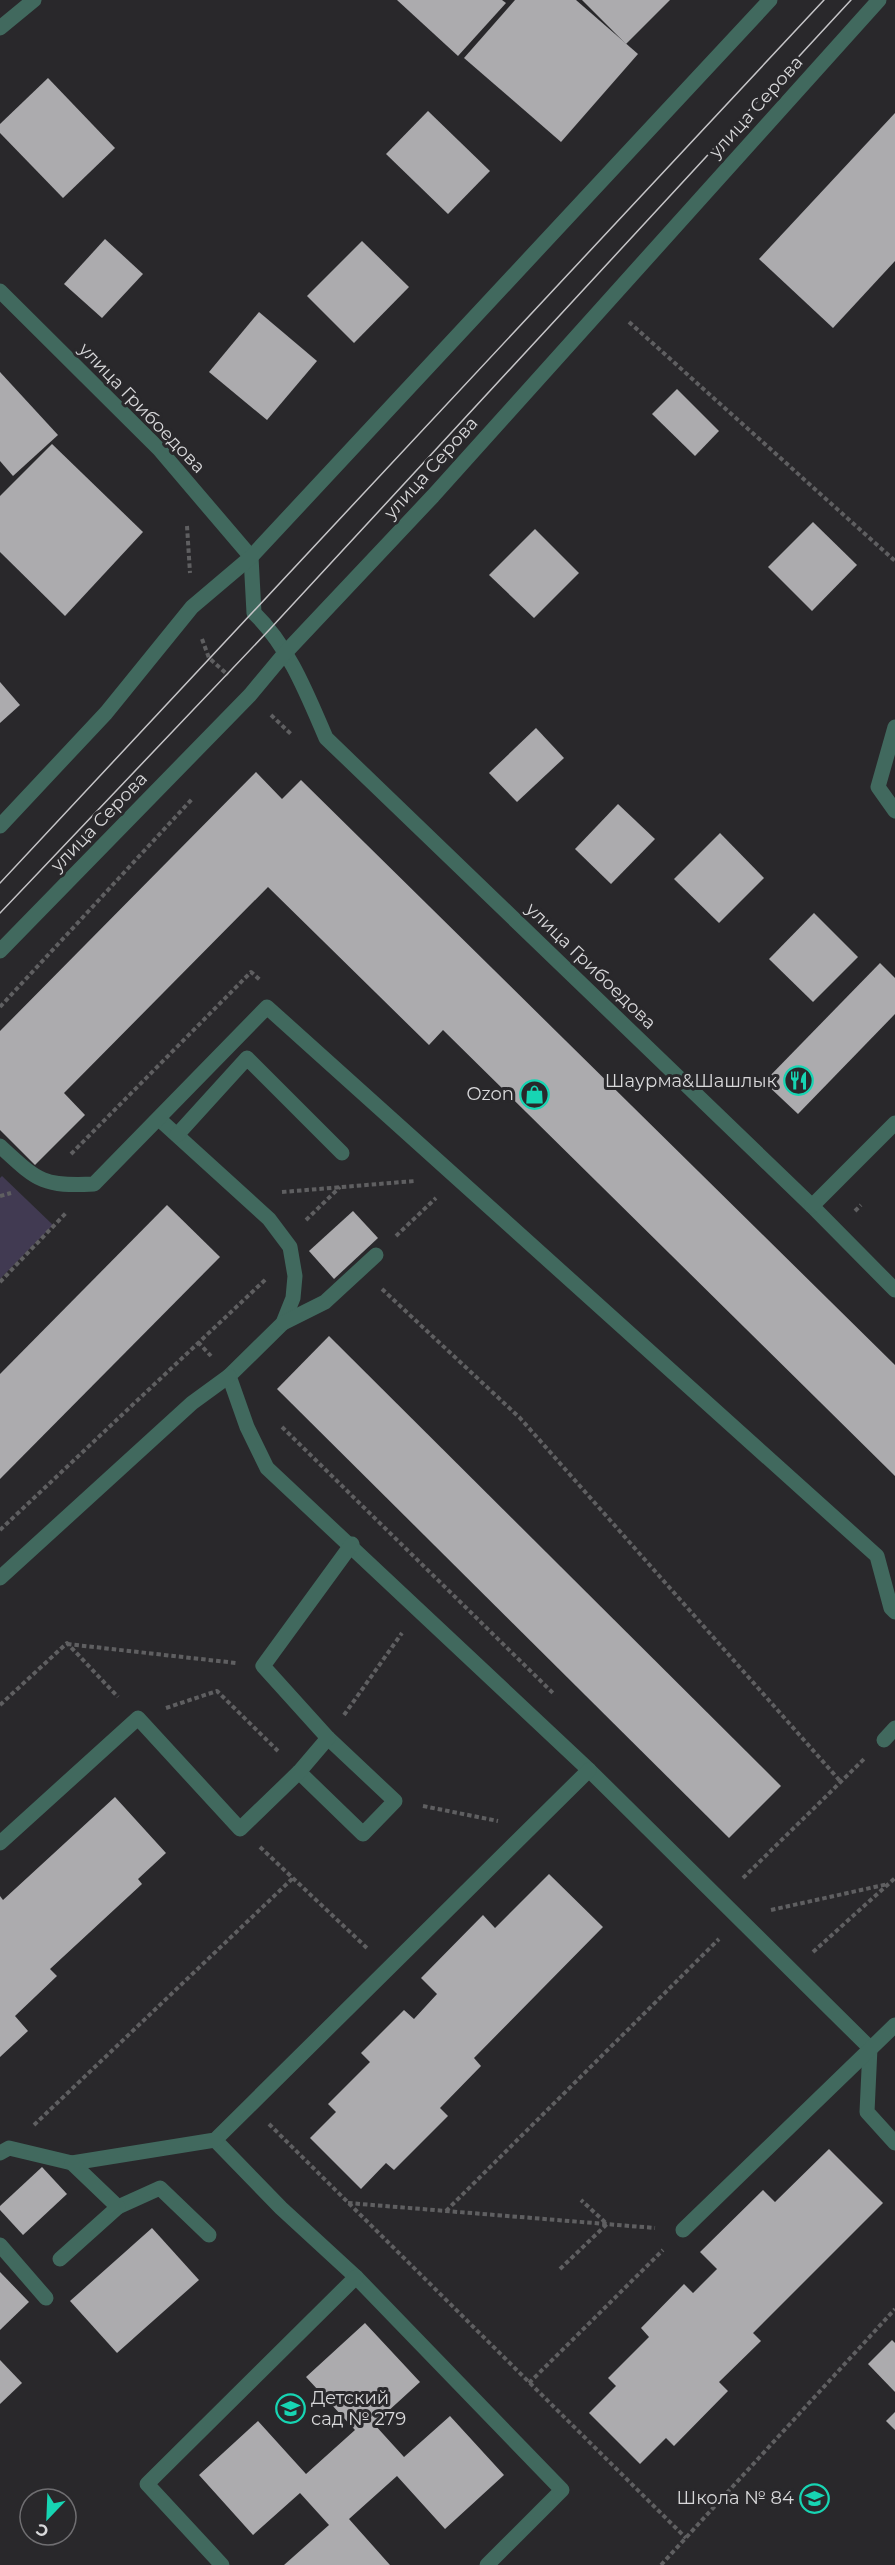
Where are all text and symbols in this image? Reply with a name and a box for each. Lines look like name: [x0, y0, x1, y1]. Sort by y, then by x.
street label: улица Серова: [704, 51, 808, 163]
street label: улица Грибоедова: [73, 338, 210, 478]
street label: улица Серова: [379, 412, 483, 524]
street label: улица Серова: [45, 768, 152, 877]
street label: улица Грибоедова: [521, 897, 661, 1034]
restaurant icon: Шаурма&Шашлык: [782, 1065, 814, 1097]
place label: Шаурма&Шашлык: [605, 1070, 778, 1092]
shop icon: Ozon: [519, 1078, 551, 1110]
place label: Ozon: [466, 1083, 514, 1105]
place label: Детский сад № 279: [311, 2387, 406, 2430]
school or university icon: Детский сад № 279: [274, 2392, 306, 2424]
school or university icon: Школа № 84: [799, 2482, 831, 2514]
north arrow: [18, 2487, 78, 2547]
place label: Школа № 84: [676, 2487, 794, 2509]
text: С: [33, 2519, 51, 2541]

